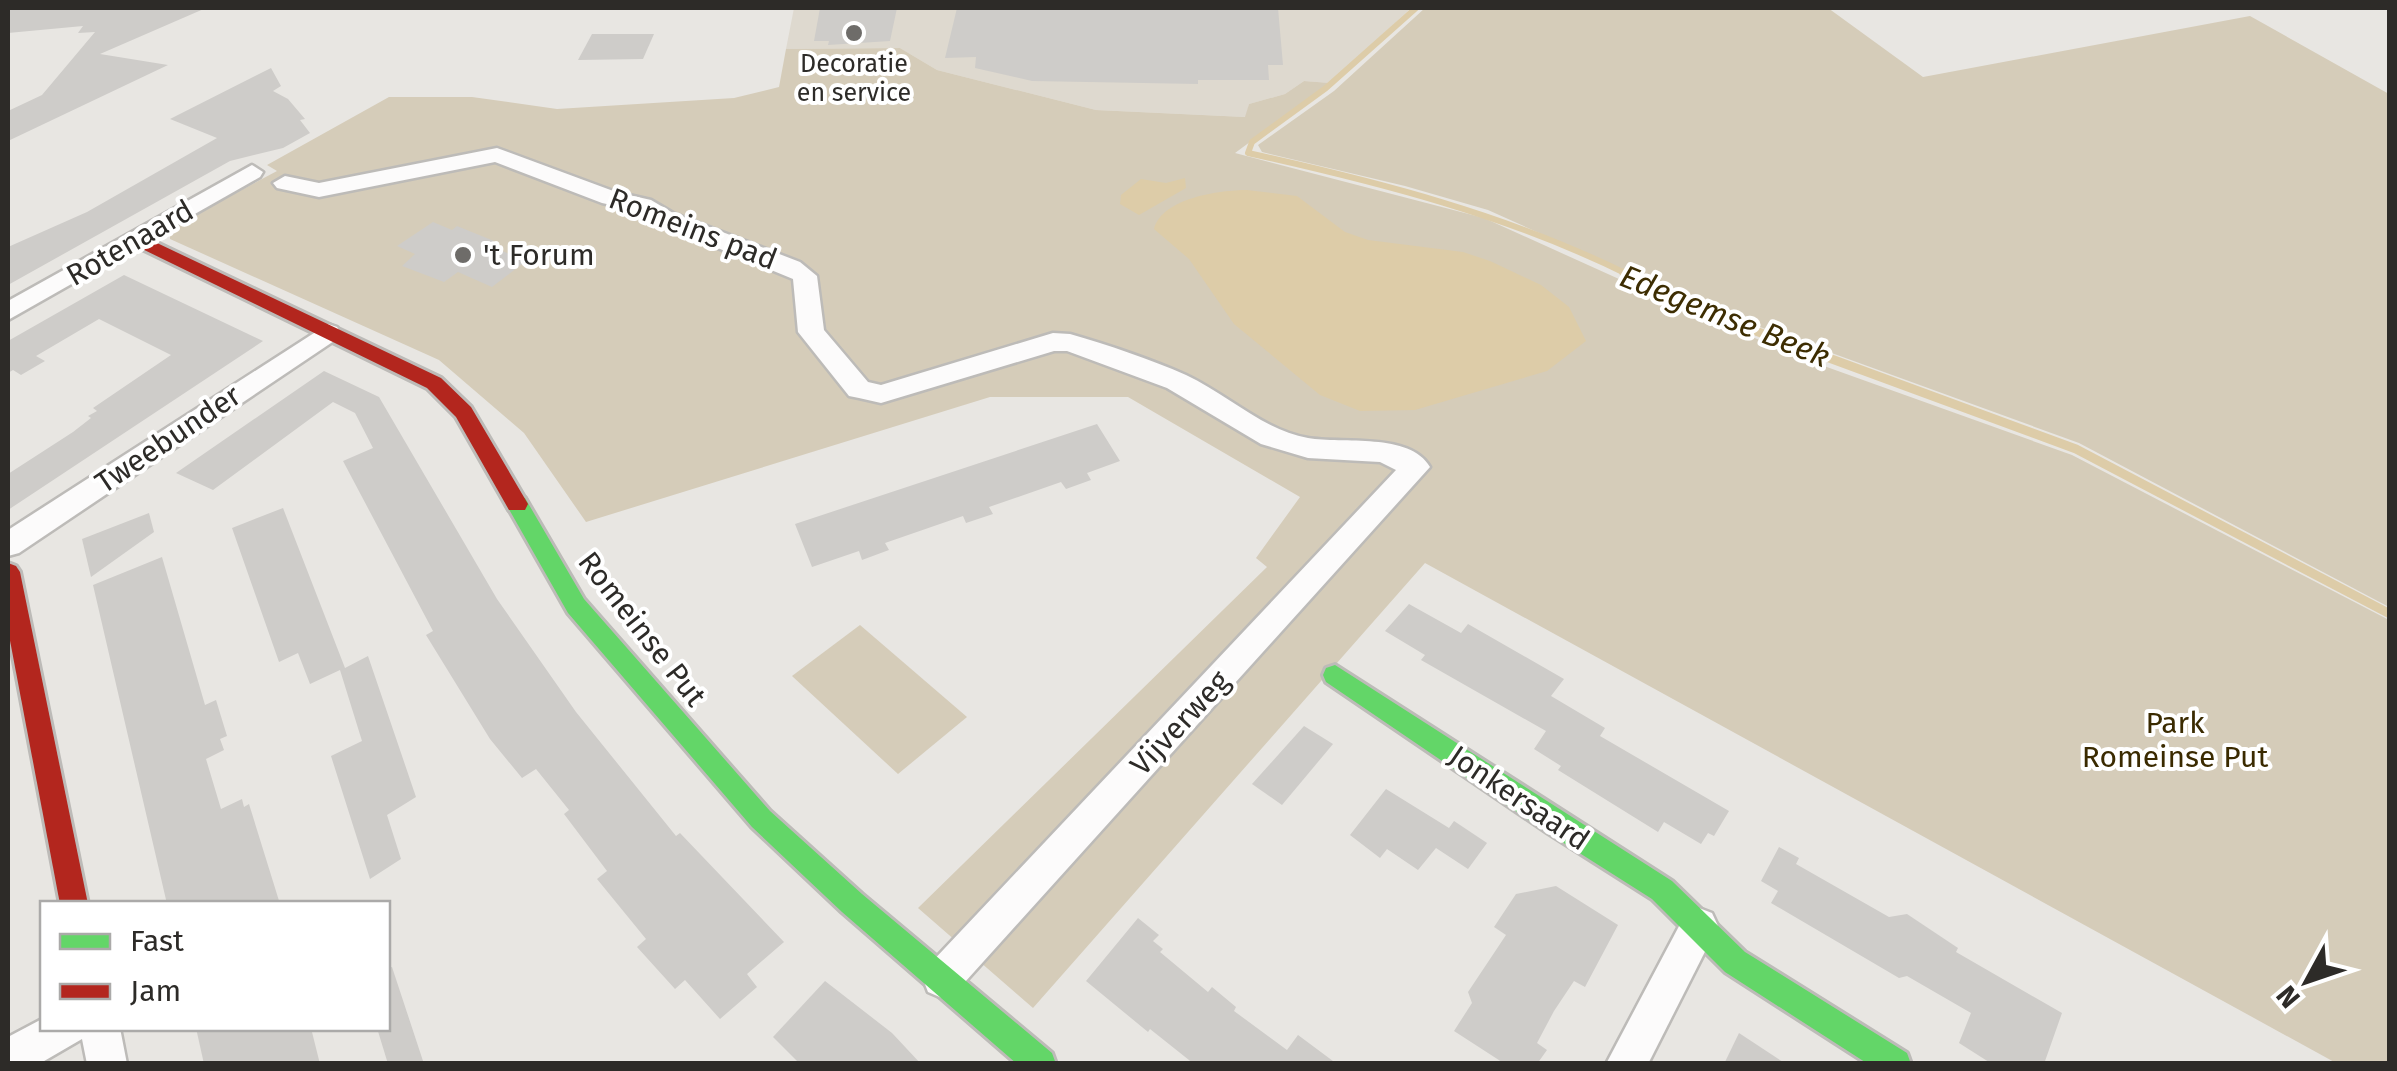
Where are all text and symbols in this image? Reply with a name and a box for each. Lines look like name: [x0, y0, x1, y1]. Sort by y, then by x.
marker: Decoratie en service: [843, 22, 865, 44]
place label: Decoratie en service: [797, 49, 911, 108]
street label: Romeins pad: [604, 180, 782, 278]
street label: Rotenaard: [60, 192, 200, 294]
place label: 't Forum: [483, 237, 595, 273]
marker: 't Forum: [452, 244, 474, 266]
water label: Edegemse Beek: [1615, 257, 1835, 375]
street label: Tweebunder: [88, 377, 248, 501]
street label: Romeinse Put: [570, 544, 714, 714]
street label: Vijverweg: [1123, 663, 1238, 783]
park label: Park Romeinse Put: [2082, 705, 2268, 775]
street label: Jonkersaard: [1442, 738, 1596, 858]
legend: [40, 901, 390, 1031]
text: Fast: [130, 923, 184, 959]
north arrow: [2257, 931, 2357, 1031]
text: Jam: [130, 973, 181, 1009]
text: N: [2270, 979, 2307, 1014]

